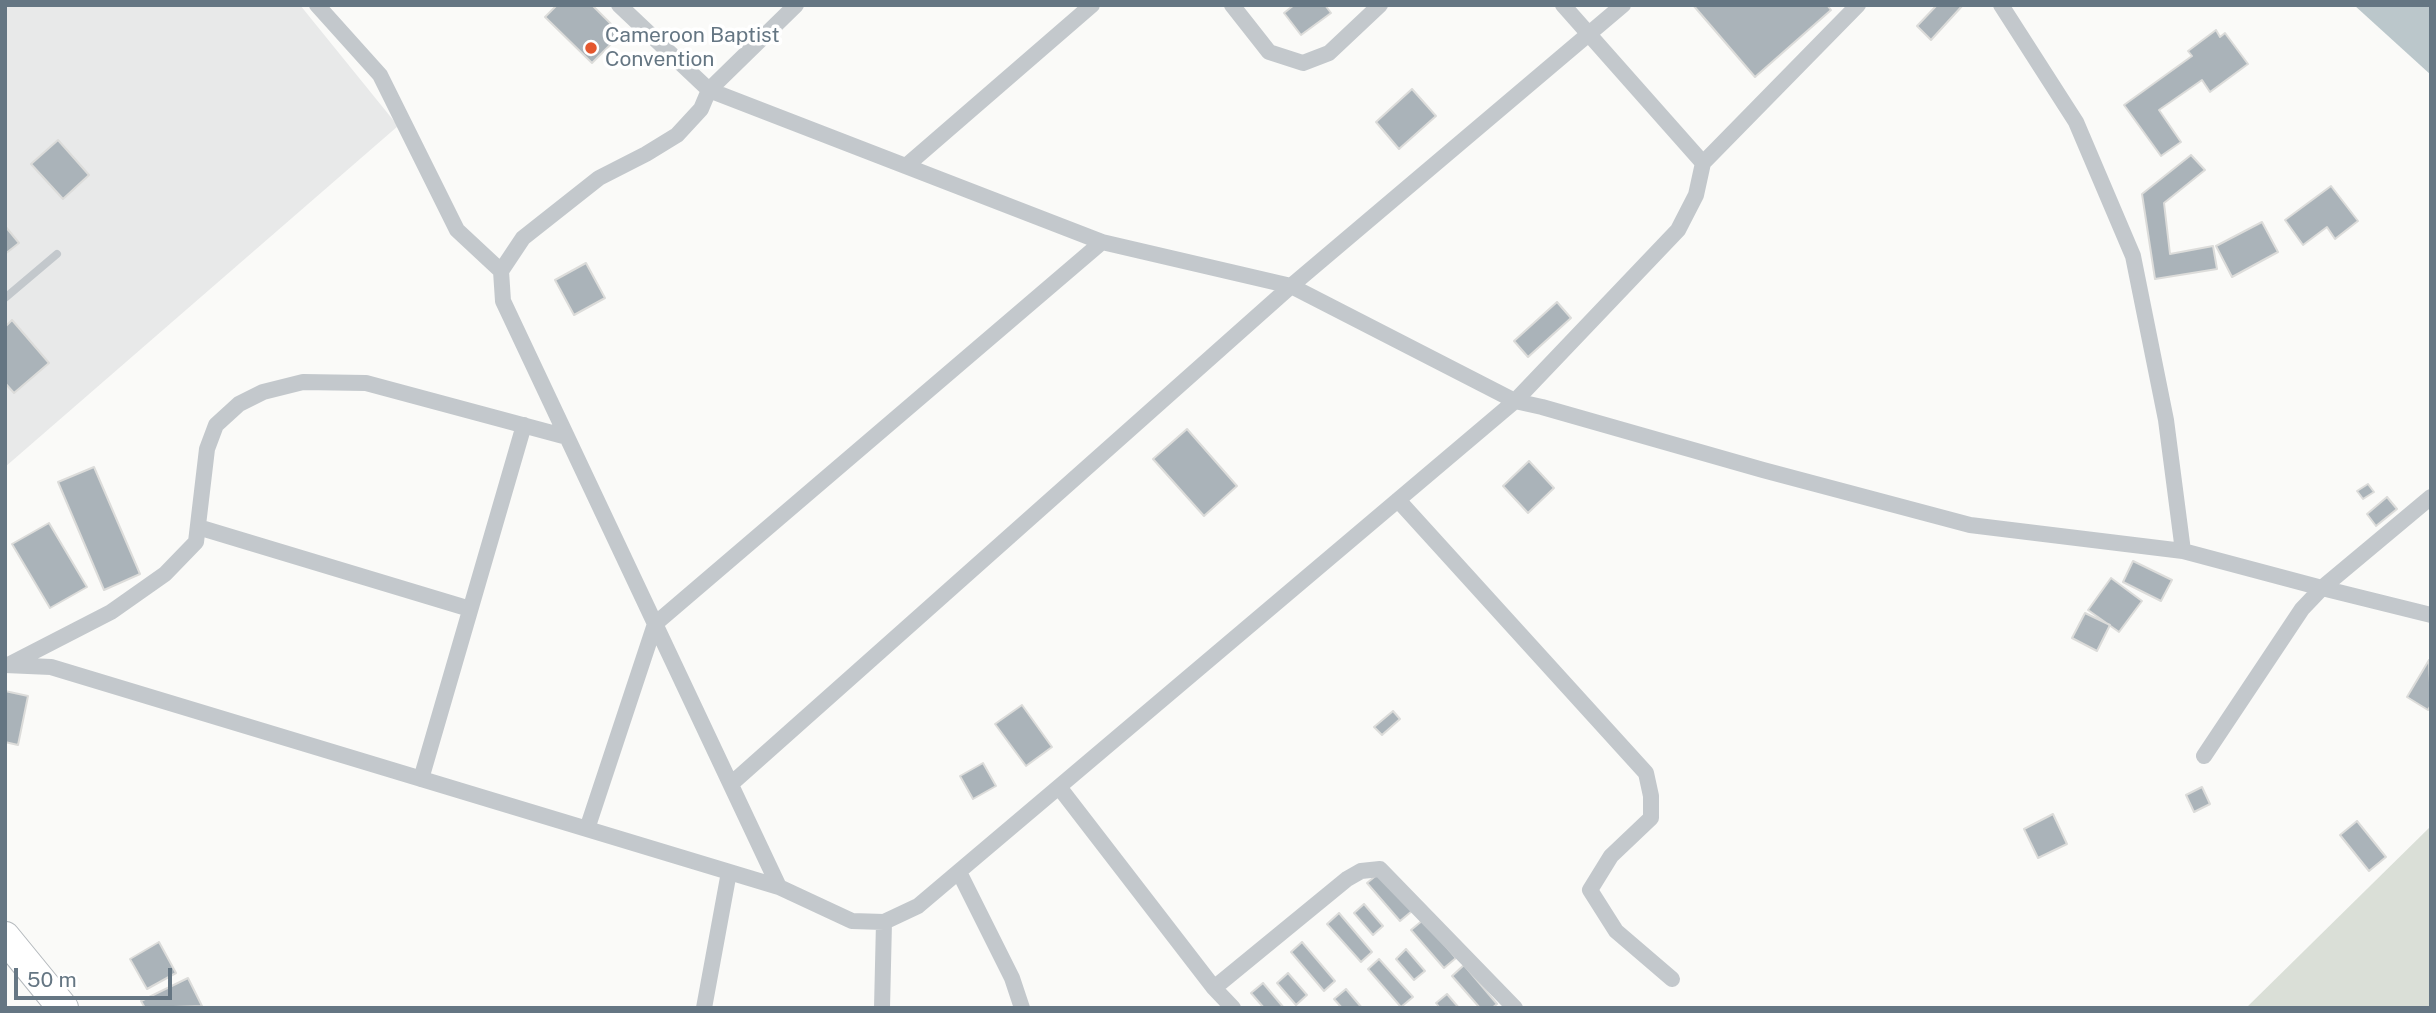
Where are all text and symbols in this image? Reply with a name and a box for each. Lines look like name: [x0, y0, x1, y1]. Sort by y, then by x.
place label: Cameroon Baptist Convention: [605, 23, 780, 73]
marker: Cameroon Baptist Convention: [583, 40, 599, 56]
scale bar: [18, 954, 175, 998]
text: 50 m: [27, 967, 77, 992]

